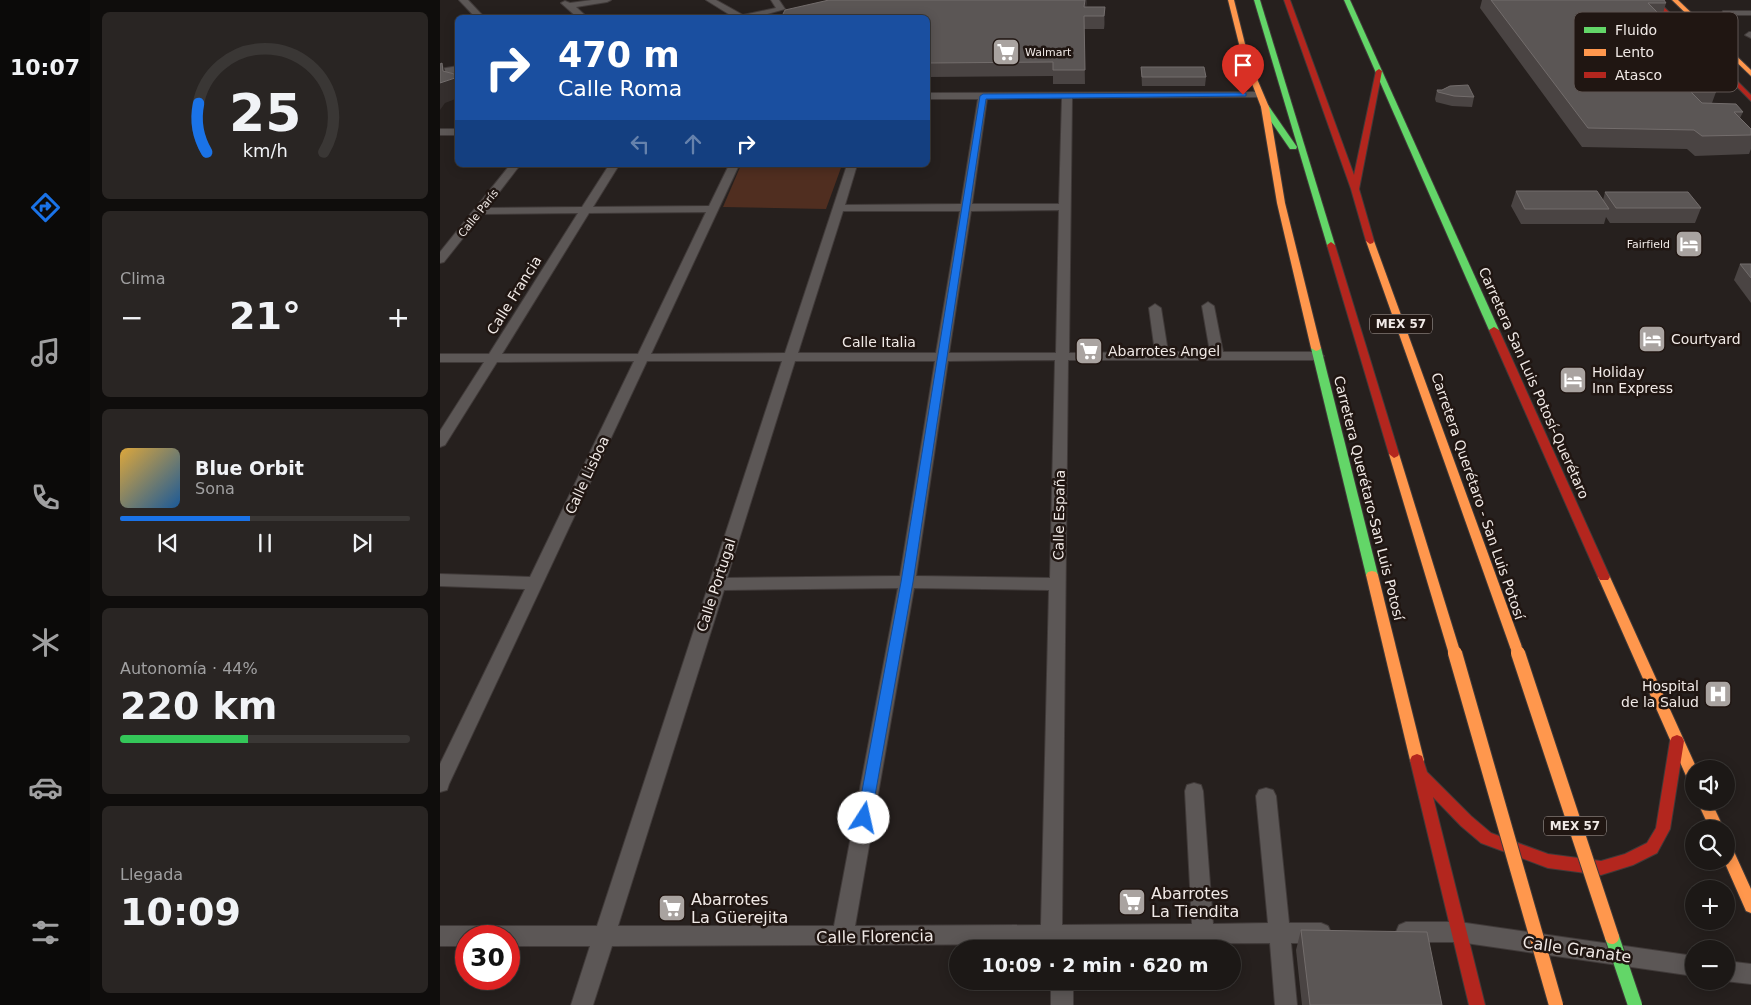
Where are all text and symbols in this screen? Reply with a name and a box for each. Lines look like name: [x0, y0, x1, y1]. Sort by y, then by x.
legend: [1574, 12, 1738, 92]
text: Fluido: [1615, 22, 1657, 38]
icon: right: [475, 35, 540, 100]
text: 470 m: [558, 35, 680, 75]
supermarket icon: Walmart: [991, 37, 1021, 67]
pin: [1222, 44, 1264, 95]
text: Lento: [1615, 44, 1654, 60]
place label: Walmart: [1025, 46, 1072, 59]
icon: arrive: [1229, 51, 1257, 79]
text: 10:07: [10, 55, 80, 80]
text: Atasco: [1615, 67, 1662, 83]
text: Calle Roma: [558, 76, 682, 101]
text: 25: [229, 83, 301, 143]
icon: left: [626, 130, 654, 158]
icon: ahead: [679, 130, 707, 158]
icon: right: [732, 130, 760, 158]
text: km/h: [242, 140, 288, 161]
street label: Calle París: [456, 187, 501, 240]
icon: directions: [28, 190, 63, 225]
hotel icon: Fairfield: [1674, 229, 1704, 259]
place label: Fairfield: [1627, 238, 1670, 251]
street label: Calle Francia: [483, 253, 545, 337]
street label: Carretera San Luis Potosí-Querétaro: [1476, 265, 1592, 501]
text: Clima: [120, 269, 165, 288]
text: 21°: [229, 294, 301, 338]
text: −: [120, 301, 143, 334]
text: +: [387, 301, 410, 334]
road number: MEX 57: [1370, 314, 1432, 334]
hotel icon: Courtyard: [1637, 324, 1667, 354]
place label: Courtyard: [1671, 331, 1741, 347]
street label: Calle Italia: [842, 334, 916, 350]
icon: music: [28, 335, 63, 370]
supermarket icon: Abarrotes Angel: [1074, 336, 1104, 366]
place label: Abarrotes Angel: [1108, 343, 1220, 359]
place label: Holiday Inn Express: [1592, 364, 1673, 396]
hotel icon: Holiday Inn Express: [1558, 365, 1588, 395]
street label: Carretera Querétaro - San Luis Potosí: [1428, 370, 1528, 623]
street label: Carretera Querétaro-San Luis Potosí: [1331, 374, 1407, 623]
street label: Calle Lisboa: [562, 433, 612, 517]
text: Blue Orbit: [195, 457, 304, 479]
street label: Calle España: [1050, 470, 1068, 560]
text: Sona: [195, 479, 235, 498]
icon: phone: [28, 480, 63, 515]
icon: previous: [154, 529, 182, 557]
icon: pause: [251, 529, 279, 557]
icon: next: [348, 529, 376, 557]
street label: Calle Portugal: [693, 536, 739, 634]
icon: climate: [28, 625, 63, 660]
text: Autonomía · 44%: [120, 659, 258, 678]
place label: Hospital de la Salud: [1621, 678, 1699, 710]
hospital icon: Hospital de la Salud: [1703, 679, 1733, 709]
text: 220 km: [120, 684, 277, 728]
map controls: [1685, 760, 1735, 990]
button: sound: [1685, 760, 1735, 810]
icon: car: [28, 770, 63, 805]
position arrow: [837, 791, 889, 843]
road number: MEX 57: [1544, 816, 1606, 836]
button: search: [1685, 820, 1735, 870]
text: Llegada: [120, 865, 183, 884]
button: +: [1685, 880, 1735, 930]
place label: Abarrotes La Tiendita: [1151, 884, 1239, 921]
supermarket icon: Abarrotes La Tiendita: [1117, 887, 1147, 917]
text: 10:09: [120, 890, 241, 934]
place label: Abarrotes La Güerejita: [691, 890, 788, 927]
supermarket icon: Abarrotes La Güerejita: [657, 893, 687, 923]
icon: filters: [28, 915, 63, 950]
speed limit sign: 30: [455, 925, 520, 990]
street label: Calle Florencia: [816, 926, 934, 947]
street label: Calle Granate: [1521, 932, 1633, 967]
button: −: [1685, 940, 1735, 990]
text: 10:09 · 2 min · 620 m: [981, 954, 1209, 976]

